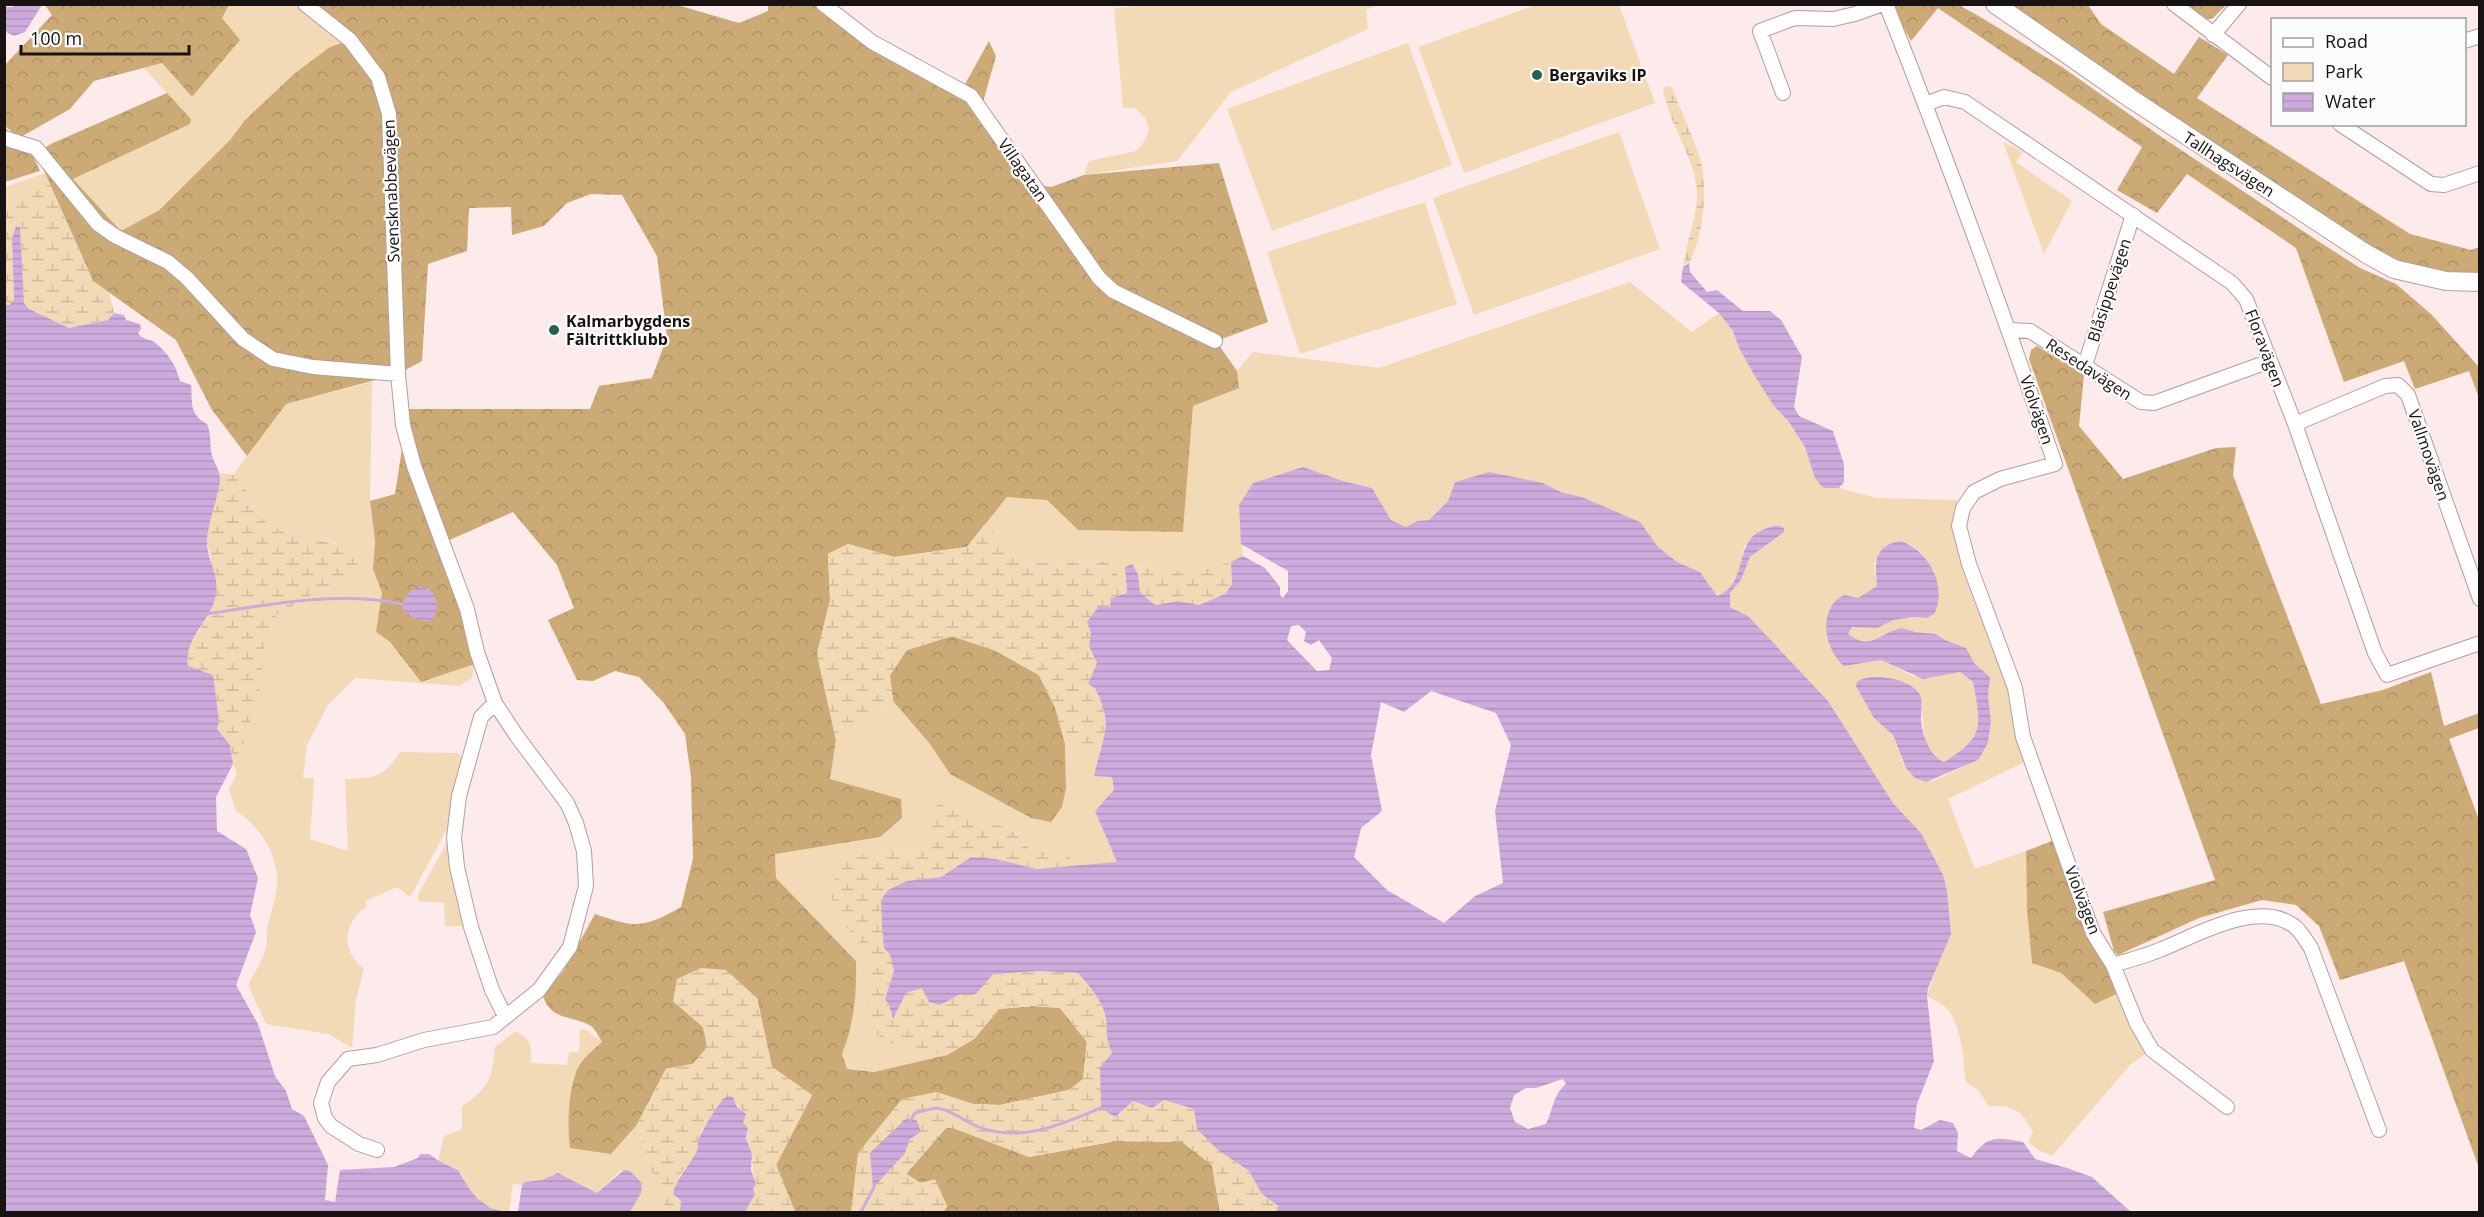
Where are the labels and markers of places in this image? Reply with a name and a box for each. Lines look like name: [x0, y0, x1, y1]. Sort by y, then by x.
place label: Bergaviks IP: [1549, 64, 1647, 86]
marker: Bergaviks IP: [1530, 68, 1544, 82]
place label: Kalmarbygdens Fältrittklubb: [566, 310, 690, 350]
marker: Kalmarbygdens Fältrittklubb: [547, 323, 561, 337]

